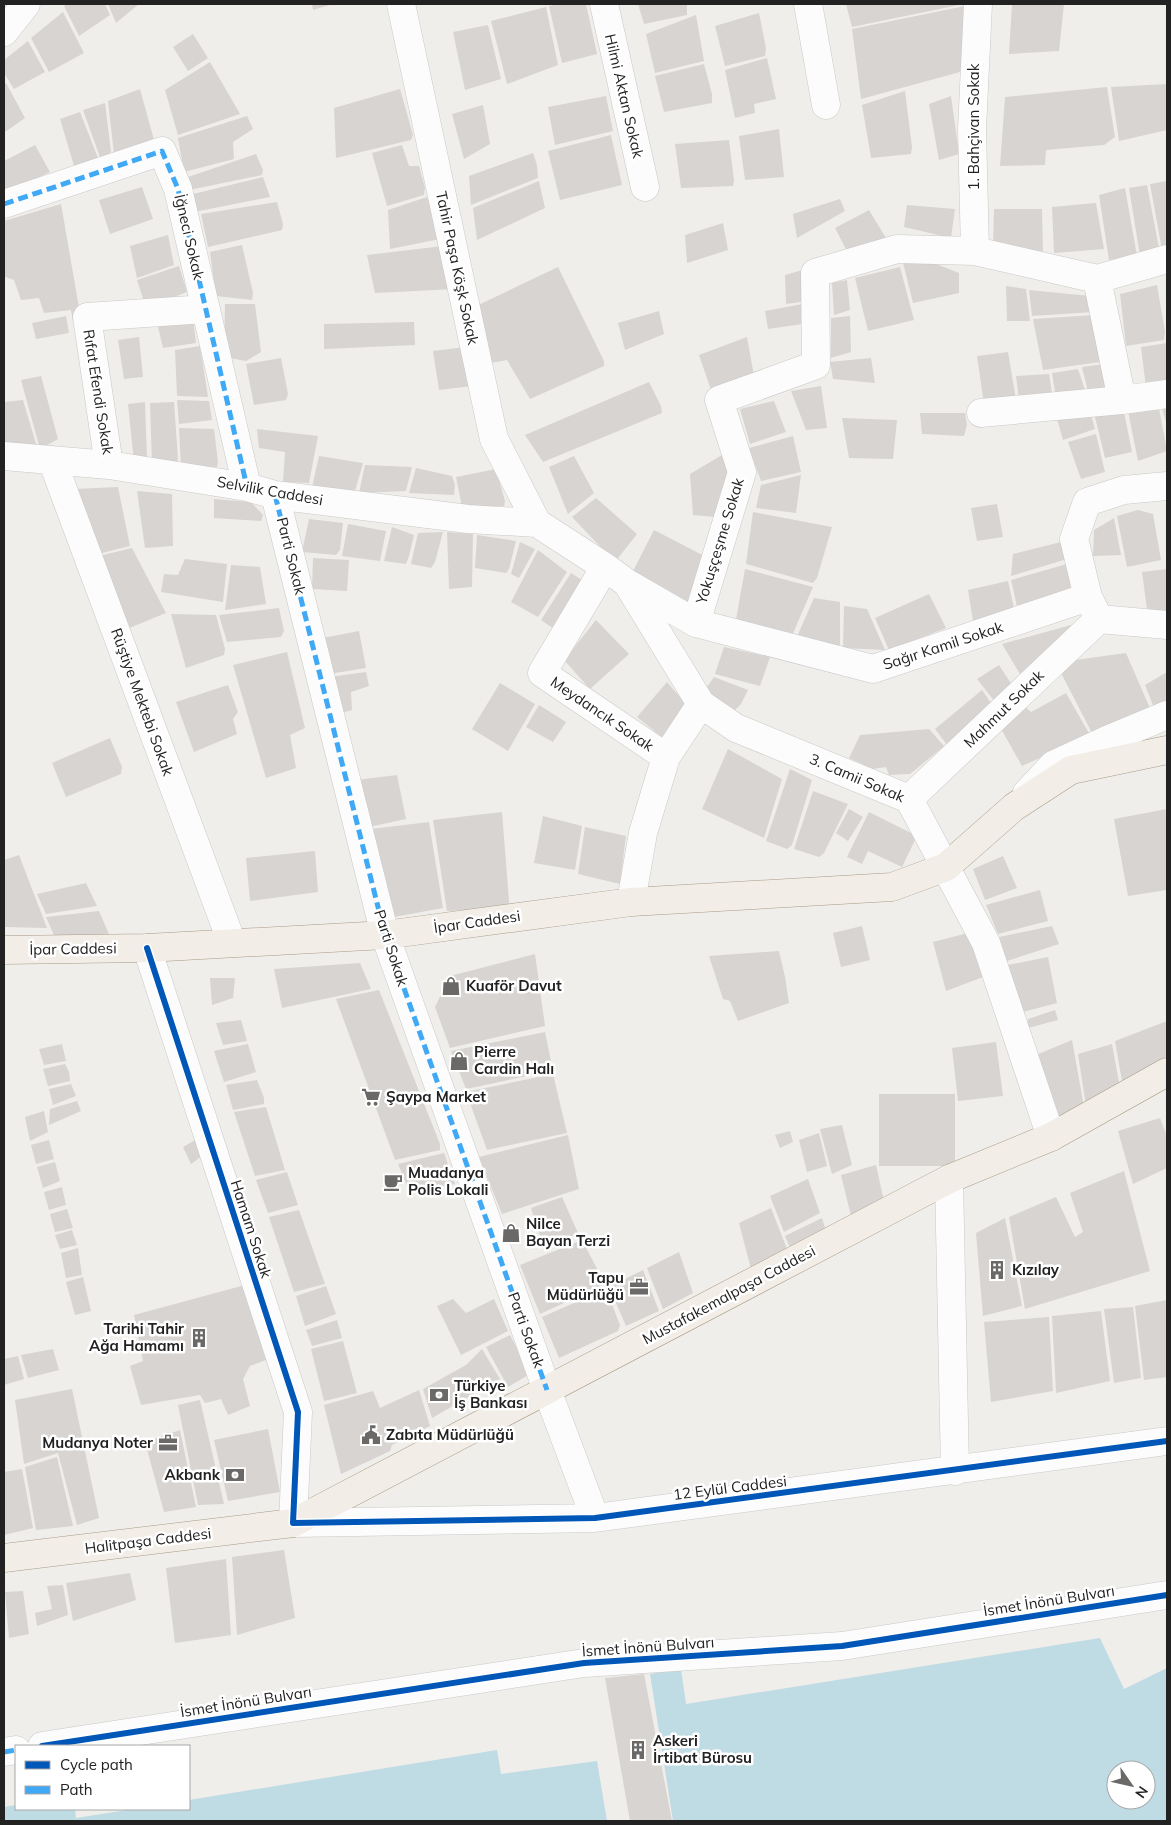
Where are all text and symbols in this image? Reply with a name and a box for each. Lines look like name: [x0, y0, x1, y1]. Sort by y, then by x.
street label: Hilmi Aktan Sokak: [601, 32, 648, 160]
street label: 1. Bahçivan Sokak: [964, 63, 983, 191]
street label: Tahir Paşa Köşk Sokak: [432, 189, 483, 347]
street label: İğneci Sokak: [170, 192, 209, 282]
street label: Rıfat Efendi Sokak: [79, 328, 118, 456]
street label: Selvilik Caddesi: [215, 472, 325, 509]
street label: Yokuşçeşme Sokak: [691, 475, 748, 607]
street label: Parti Sokak: [273, 515, 310, 597]
street label: Sağır Kamil Sokak: [880, 617, 1006, 674]
street label: Rüştiye Mektebi Sokak: [107, 625, 178, 779]
street label: Mahmut Sokak: [960, 666, 1048, 752]
street label: Meydancık Sokak: [547, 672, 658, 755]
street label: 3. Camii Sokak: [807, 749, 908, 806]
street label: İpar Caddesi: [432, 906, 522, 937]
street label: Parti Sokak: [370, 907, 413, 989]
street label: İpar Caddesi: [29, 938, 117, 959]
shop icon: Kuaför Davut: [440, 975, 462, 997]
place label: Kuaför Davut: [466, 976, 562, 995]
place label: Pierre Cardin Halı: [474, 1042, 554, 1078]
shop icon: Pierre Cardin Halı: [448, 1050, 470, 1072]
supermarket icon: Şaypa Market: [360, 1086, 382, 1108]
place label: Şaypa Market: [386, 1087, 486, 1106]
place label: Muadanya Polis Lokali: [408, 1163, 489, 1199]
cafe icon: Muadanya Polis Lokali: [382, 1171, 404, 1193]
street label: Hamam Sokak: [227, 1177, 276, 1281]
place label: Nilce Bayan Terzi: [526, 1214, 610, 1250]
shop icon: Nilce Bayan Terzi: [500, 1222, 522, 1244]
street label: Mustafakemalpaşa Caddesi: [639, 1241, 818, 1348]
building icon: Kızılay: [986, 1259, 1008, 1281]
place label: Kızılay: [1012, 1260, 1060, 1279]
place label: Tapu Müdürlüğü: [547, 1268, 624, 1304]
office icon: Tapu Müdürlüğü: [628, 1276, 650, 1298]
street label: Parti Sokak: [504, 1289, 549, 1371]
place label: Tarihi Tahir Ağa Hamamı: [89, 1319, 184, 1355]
building icon: Tarihi Tahir Ağa Hamamı: [188, 1327, 210, 1349]
place label: Türkiye İş Bankası: [454, 1376, 528, 1412]
bank icon: Türkiye İş Bankası: [428, 1384, 450, 1406]
public building icon: Zabıta Müdürlüğü: [360, 1424, 382, 1446]
place label: Zabıta Müdürlüğü: [386, 1425, 514, 1444]
office icon: Mudanya Noter: [157, 1432, 179, 1454]
place label: Mudanya Noter: [42, 1433, 153, 1452]
bank icon: Akbank: [224, 1464, 246, 1486]
place label: Akbank: [165, 1465, 221, 1484]
street label: 12 Eylül Caddesi: [672, 1471, 788, 1504]
street label: Halitpaşa Caddesi: [84, 1523, 212, 1558]
street label: İsmet İnönü Bulvarı: [982, 1581, 1116, 1620]
street label: İsmet İnönü Bulvarı: [581, 1632, 715, 1661]
street label: İsmet İnönü Bulvarı: [179, 1682, 313, 1721]
place label: Askeri İrtibat Bürosu: [653, 1731, 752, 1767]
building icon: Askeri İrtibat Bürosu: [627, 1739, 649, 1761]
legend: [15, 1745, 190, 1810]
text: Cycle path: [60, 1755, 133, 1774]
north arrow: [1106, 1760, 1156, 1810]
text: Path: [60, 1780, 92, 1799]
text: N: [1131, 1783, 1152, 1802]

